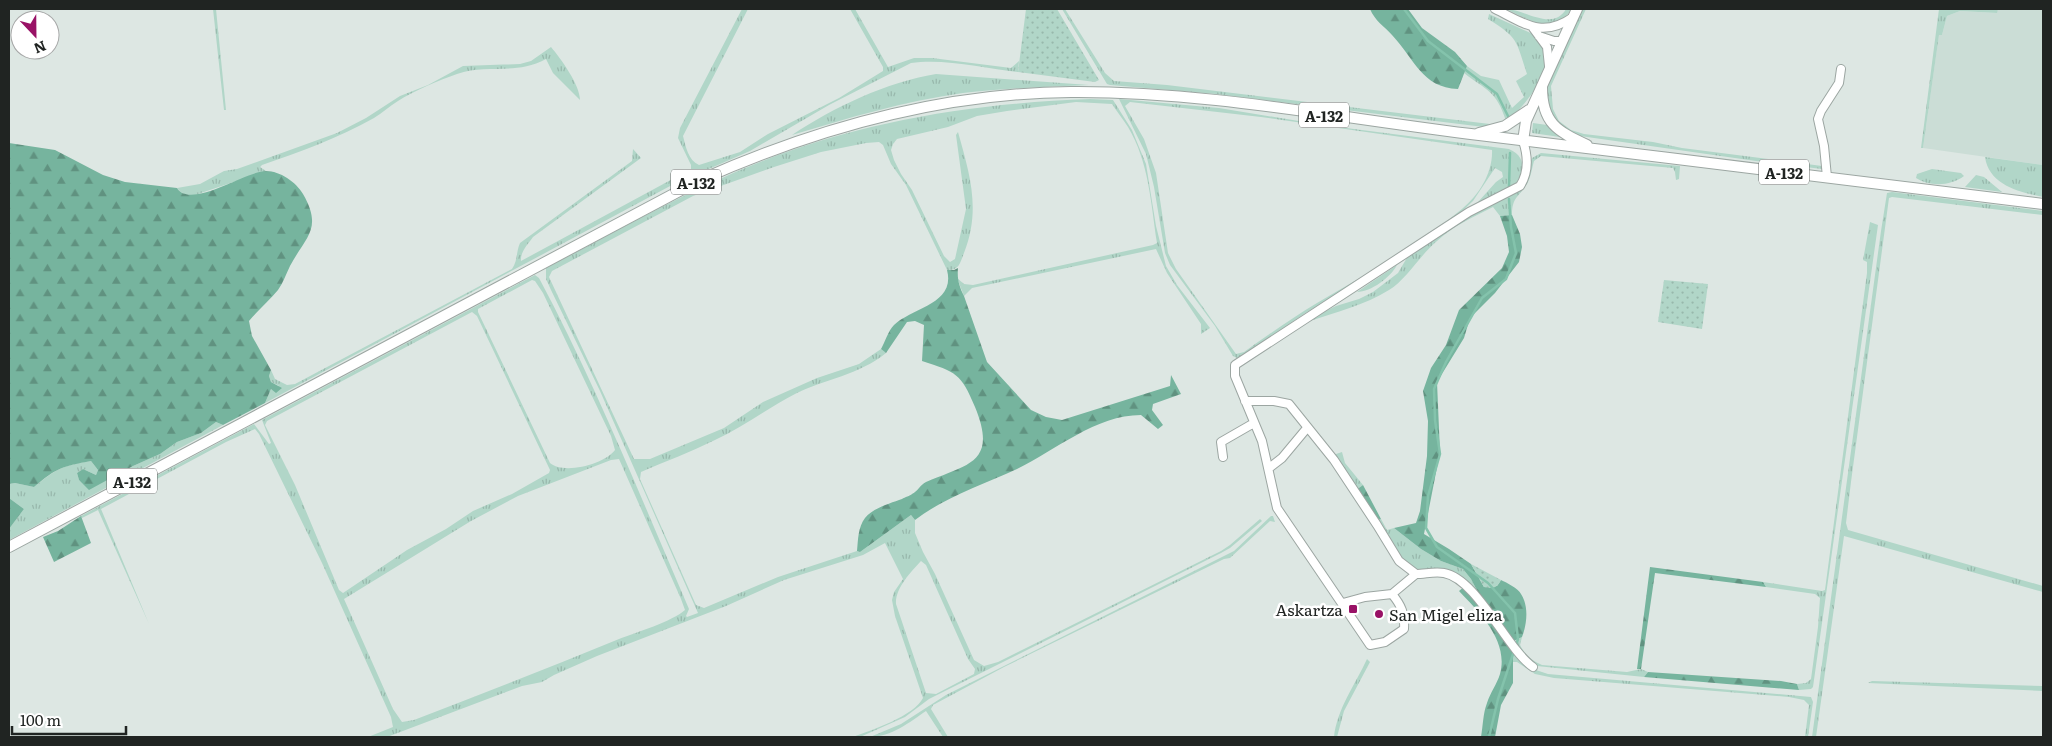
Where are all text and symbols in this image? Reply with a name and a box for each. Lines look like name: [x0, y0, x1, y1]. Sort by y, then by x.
north arrow: [10, 10, 60, 60]
text: N: [31, 37, 49, 60]
road number: A-132: [1299, 102, 1349, 128]
road number: A-132: [1759, 160, 1809, 184]
road number: A-132: [671, 170, 721, 194]
road number: A-132: [107, 468, 157, 494]
place label: Askartza: [1275, 597, 1343, 621]
place label: San Migel eliza: [1389, 602, 1503, 626]
marker: Askartza: [1347, 603, 1359, 615]
marker: San Migel eliza: [1373, 608, 1385, 620]
scale bar: [12, 704, 126, 736]
text: 100 m: [20, 708, 61, 731]

